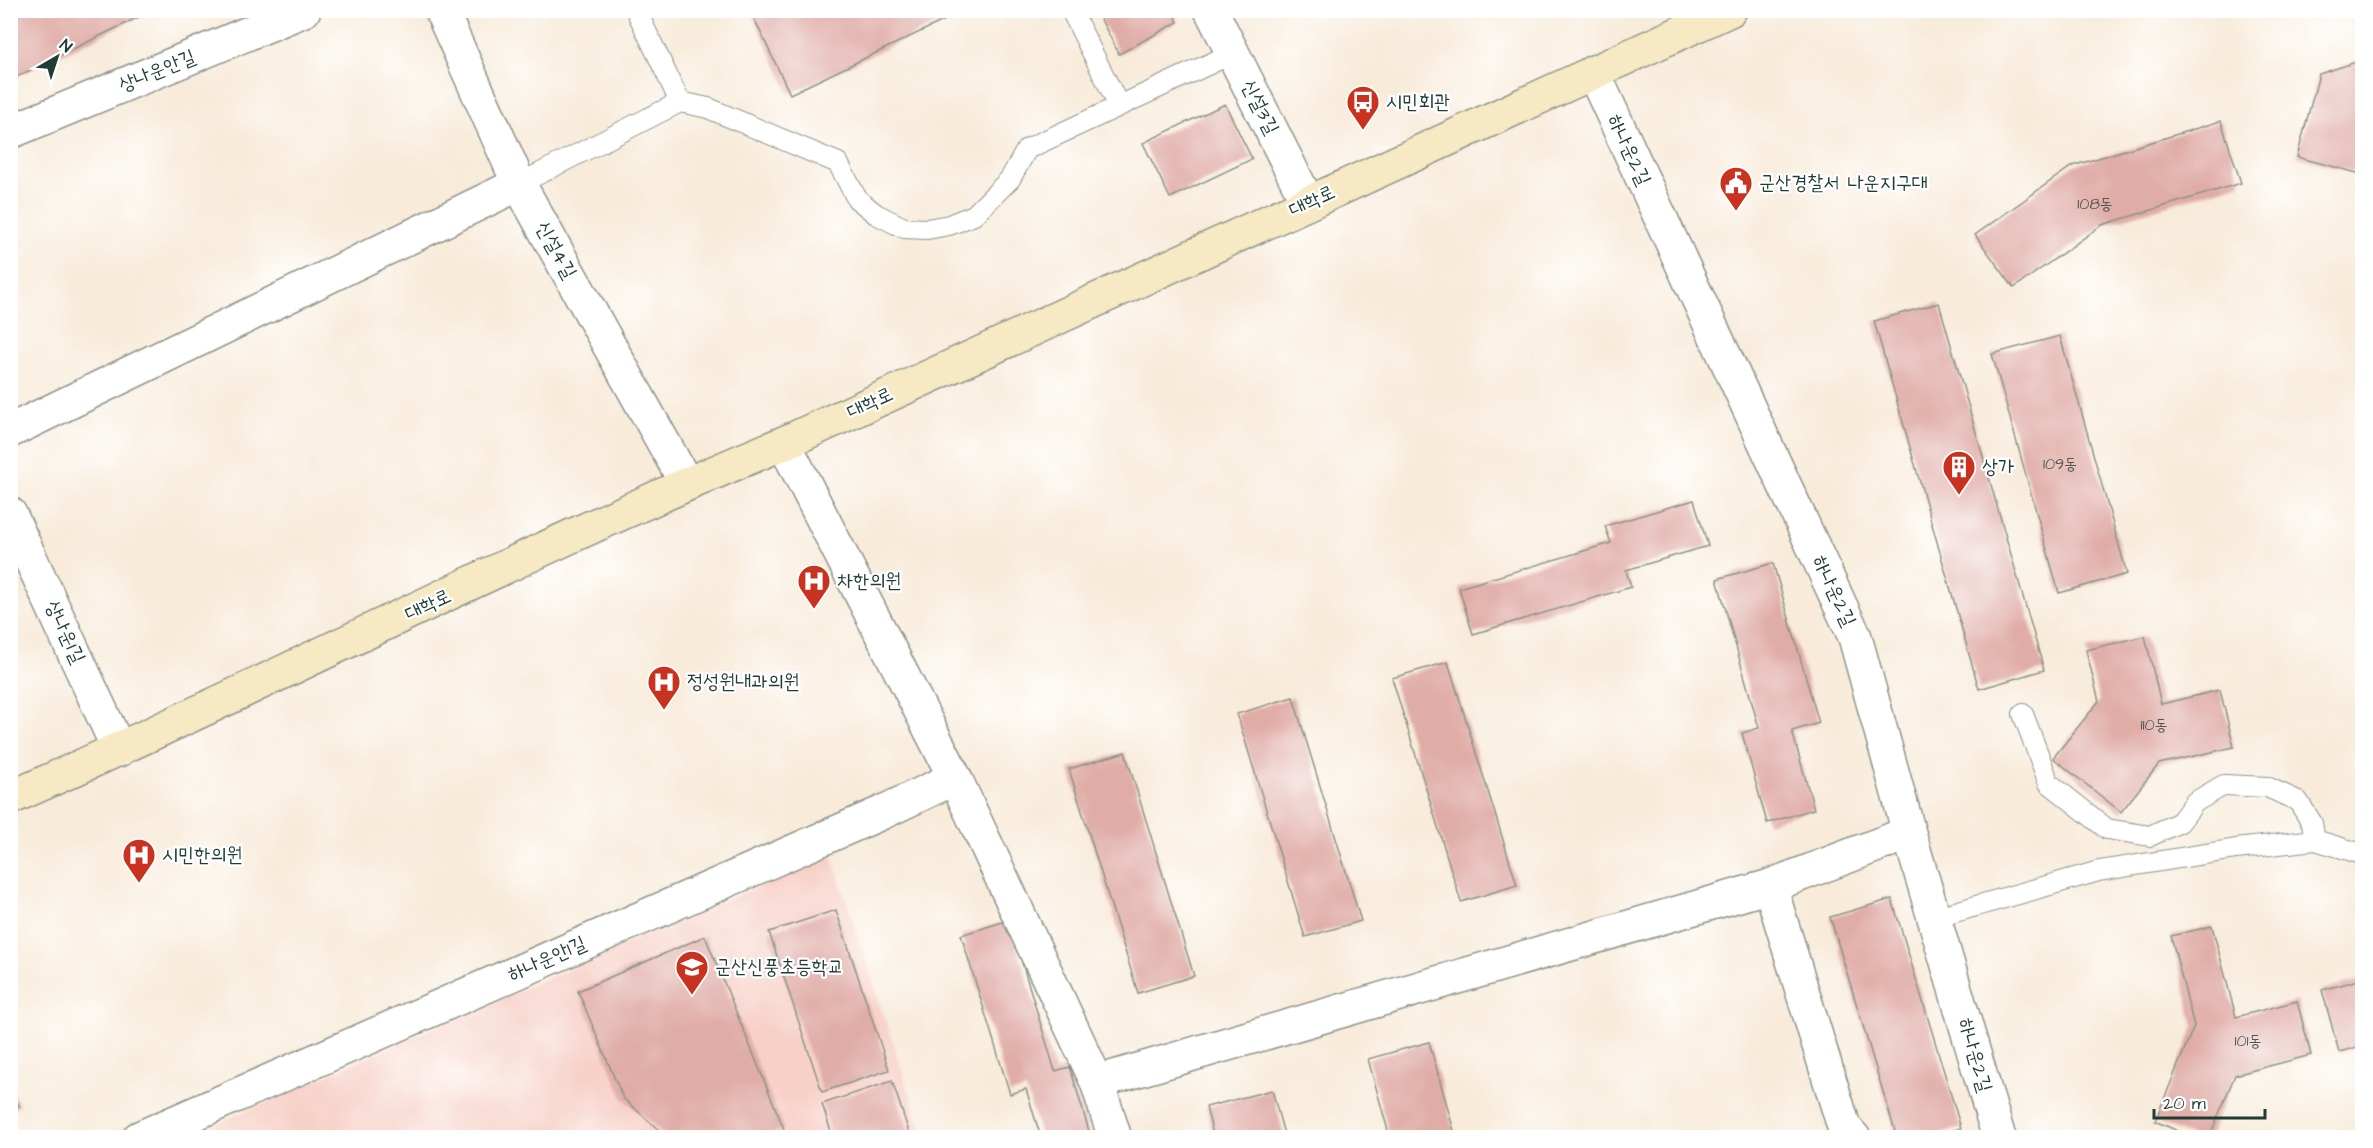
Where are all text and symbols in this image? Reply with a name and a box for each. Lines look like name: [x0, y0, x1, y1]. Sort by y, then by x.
north arrow: [27, 27, 87, 87]
text: N: [55, 34, 77, 58]
street label: 상나운안길: [114, 43, 200, 99]
street label: 신설3길: [1234, 75, 1286, 139]
bus stop icon: 시민회관: [1345, 84, 1381, 131]
place label: 시민회관: [1386, 88, 1450, 116]
street label: 하나운2길: [1600, 110, 1658, 190]
public building icon: 군산경찰서 나운지구대: [1718, 165, 1754, 212]
place label: 군산경찰서 나운지구대: [1759, 169, 1928, 197]
street label: 대학로: [1284, 178, 1340, 224]
house number: 108동: [2077, 193, 2113, 215]
street label: 신설4길: [529, 216, 583, 284]
street label: 대학로: [842, 380, 898, 426]
building icon: 상가: [1941, 449, 1977, 496]
place label: 상가: [1982, 453, 2014, 481]
house number: 109동: [2043, 453, 2077, 475]
street label: 하나운2길: [1805, 551, 1863, 631]
hospital icon: 차한의원: [796, 563, 832, 610]
place label: 차한의원: [837, 567, 901, 595]
street label: 대학로: [400, 582, 456, 628]
street label: 상나운1길: [38, 596, 92, 668]
hospital icon: 정성원내과의원: [646, 664, 682, 711]
place label: 정성원내과의원: [687, 668, 800, 696]
house number: 110동: [2140, 714, 2168, 736]
hospital icon: 시민한의원: [121, 837, 157, 884]
place label: 시민한의원: [162, 841, 242, 869]
street label: 하나운안1길: [503, 929, 591, 989]
school or university icon: 군산신풍초등학교: [674, 949, 710, 996]
place label: 군산신풍초등학교: [715, 953, 844, 981]
street label: 하나운2길: [1951, 1015, 1999, 1095]
house number: 101동: [2234, 1030, 2262, 1052]
scale bar: [2154, 1082, 2265, 1120]
text: 20 m: [2163, 1091, 2206, 1116]

